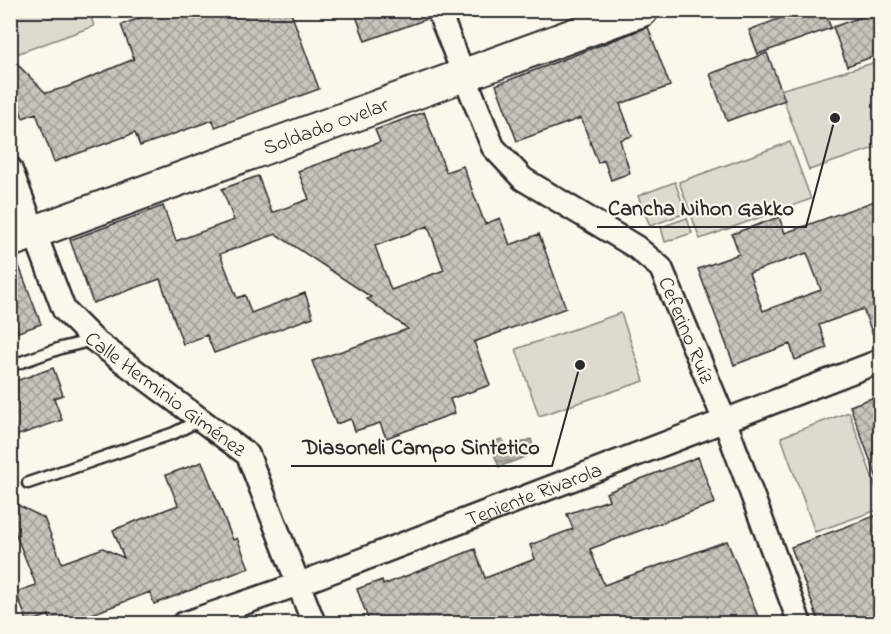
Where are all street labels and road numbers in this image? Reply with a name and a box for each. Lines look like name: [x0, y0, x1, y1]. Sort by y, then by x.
street label: Soldado Ovelar: [259, 91, 394, 164]
street label: Ceferino Ruíz: [649, 273, 721, 389]
street label: Calle Herminio Giménez: [77, 325, 252, 466]
street label: Teniente Rivarola: [462, 456, 607, 536]

